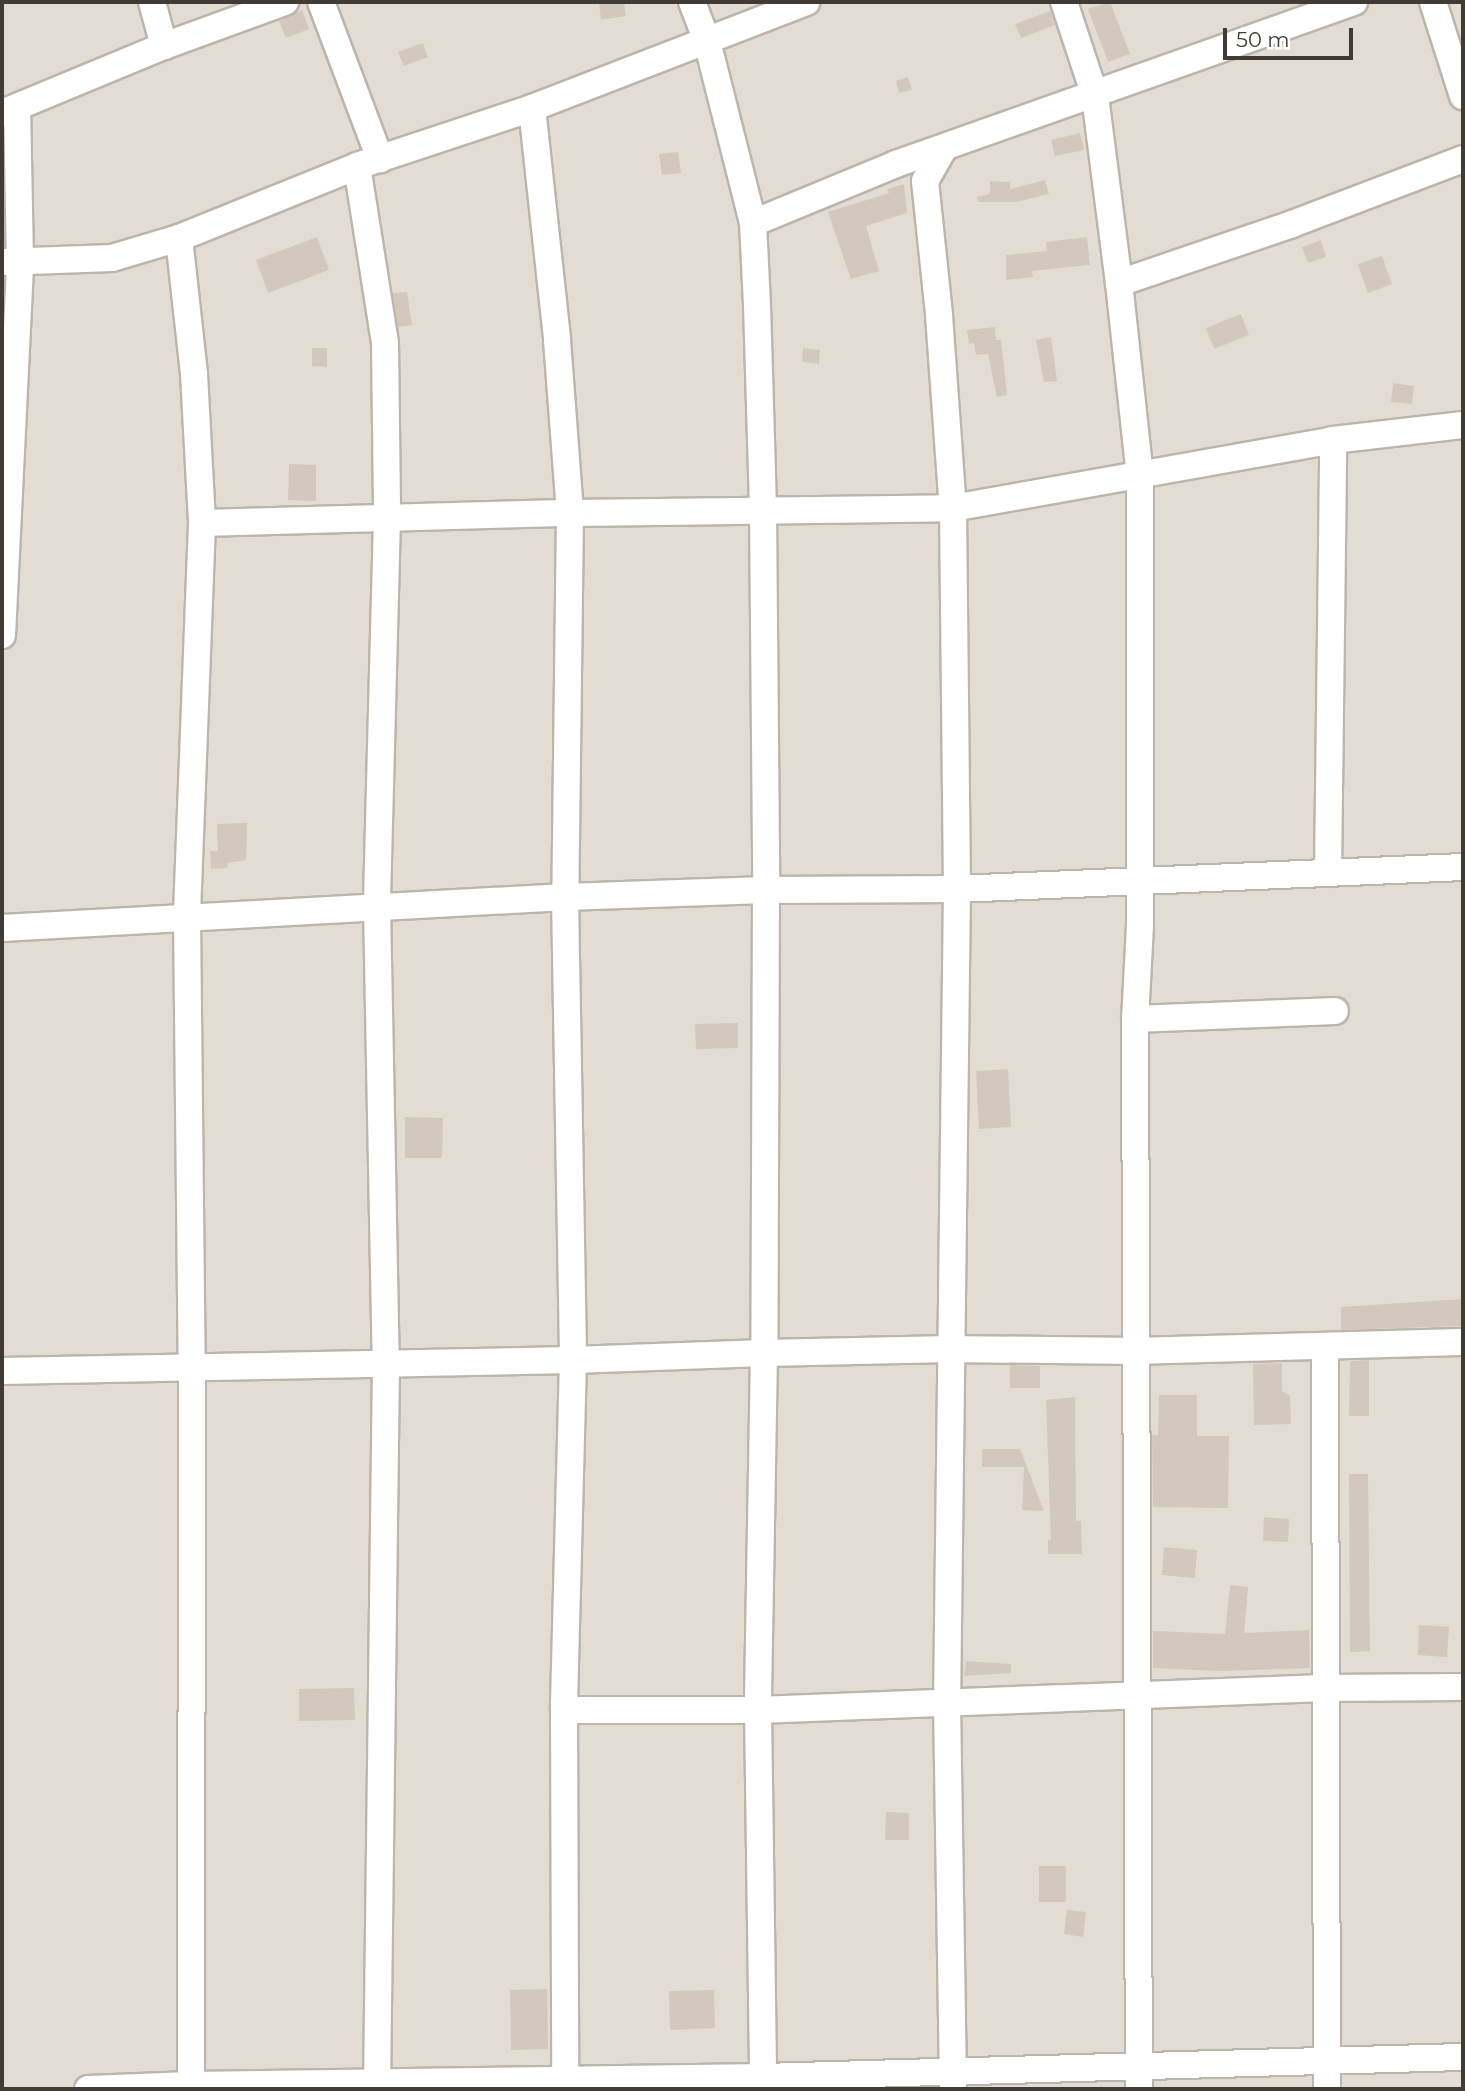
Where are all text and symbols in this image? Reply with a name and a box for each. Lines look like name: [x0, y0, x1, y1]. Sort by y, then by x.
scale bar: [1227, 14, 1356, 58]
text: 50 m: [1236, 27, 1290, 52]

